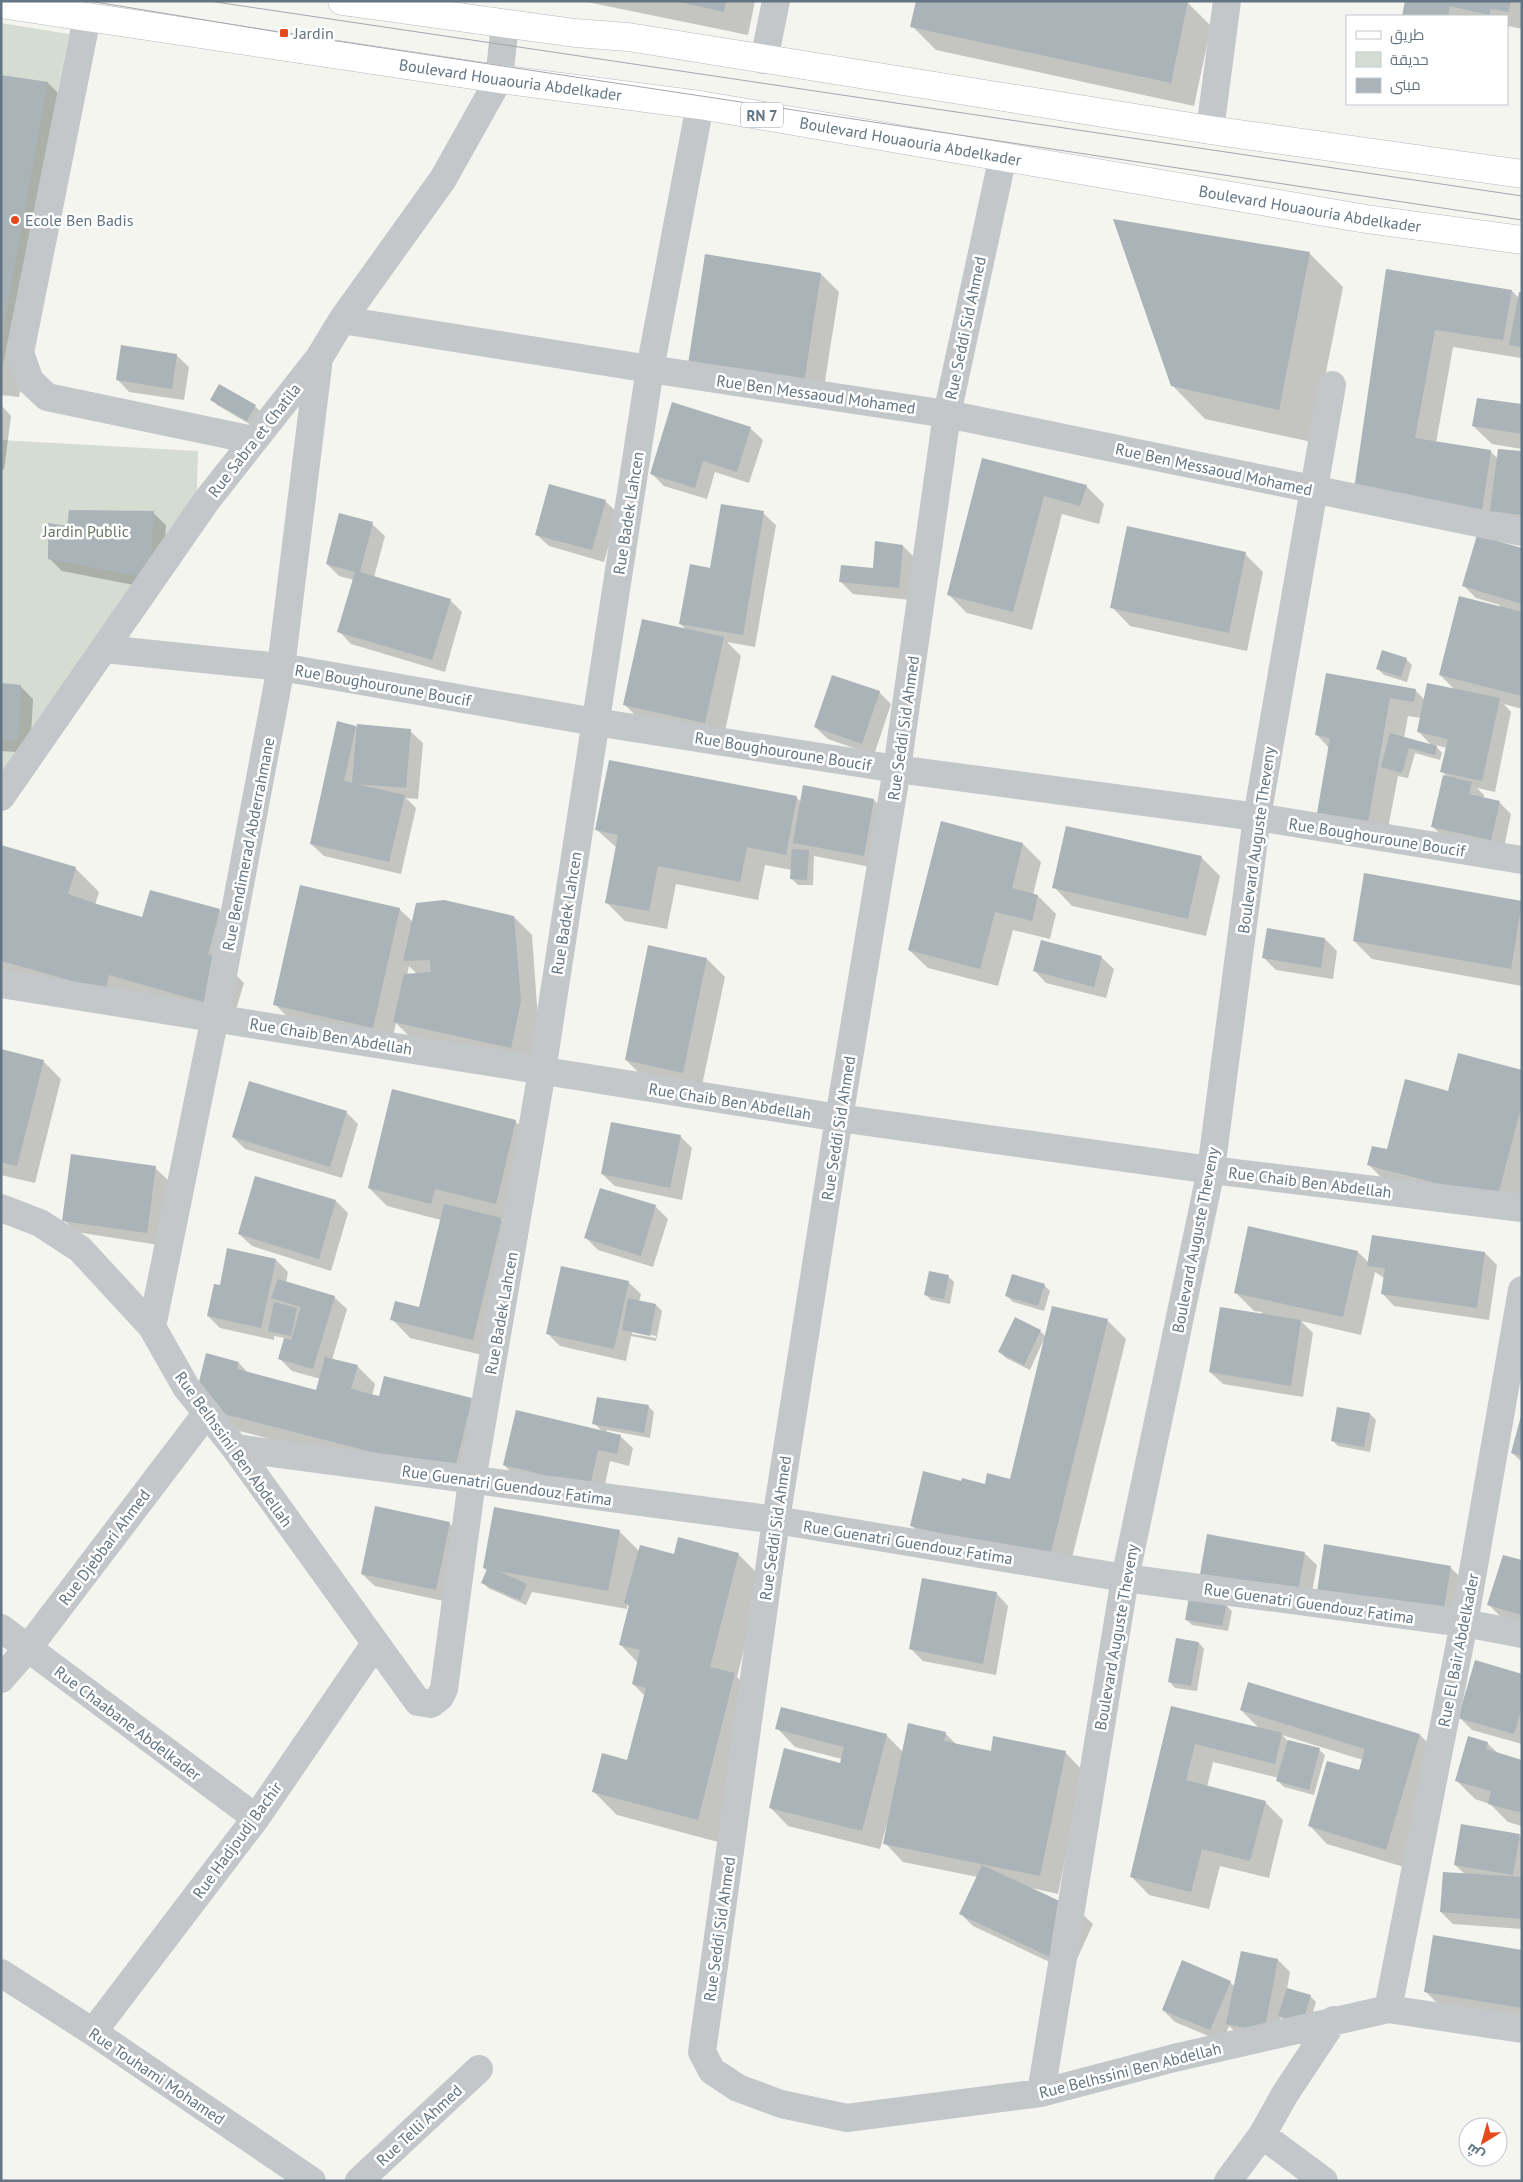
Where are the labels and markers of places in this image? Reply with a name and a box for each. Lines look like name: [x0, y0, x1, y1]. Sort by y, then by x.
place label: Jardin: [293, 23, 334, 43]
marker: Jardin: [278, 27, 290, 39]
place label: Ecole Ben Badis: [25, 210, 134, 230]
marker: Ecole Ben Badis: [9, 214, 21, 226]

